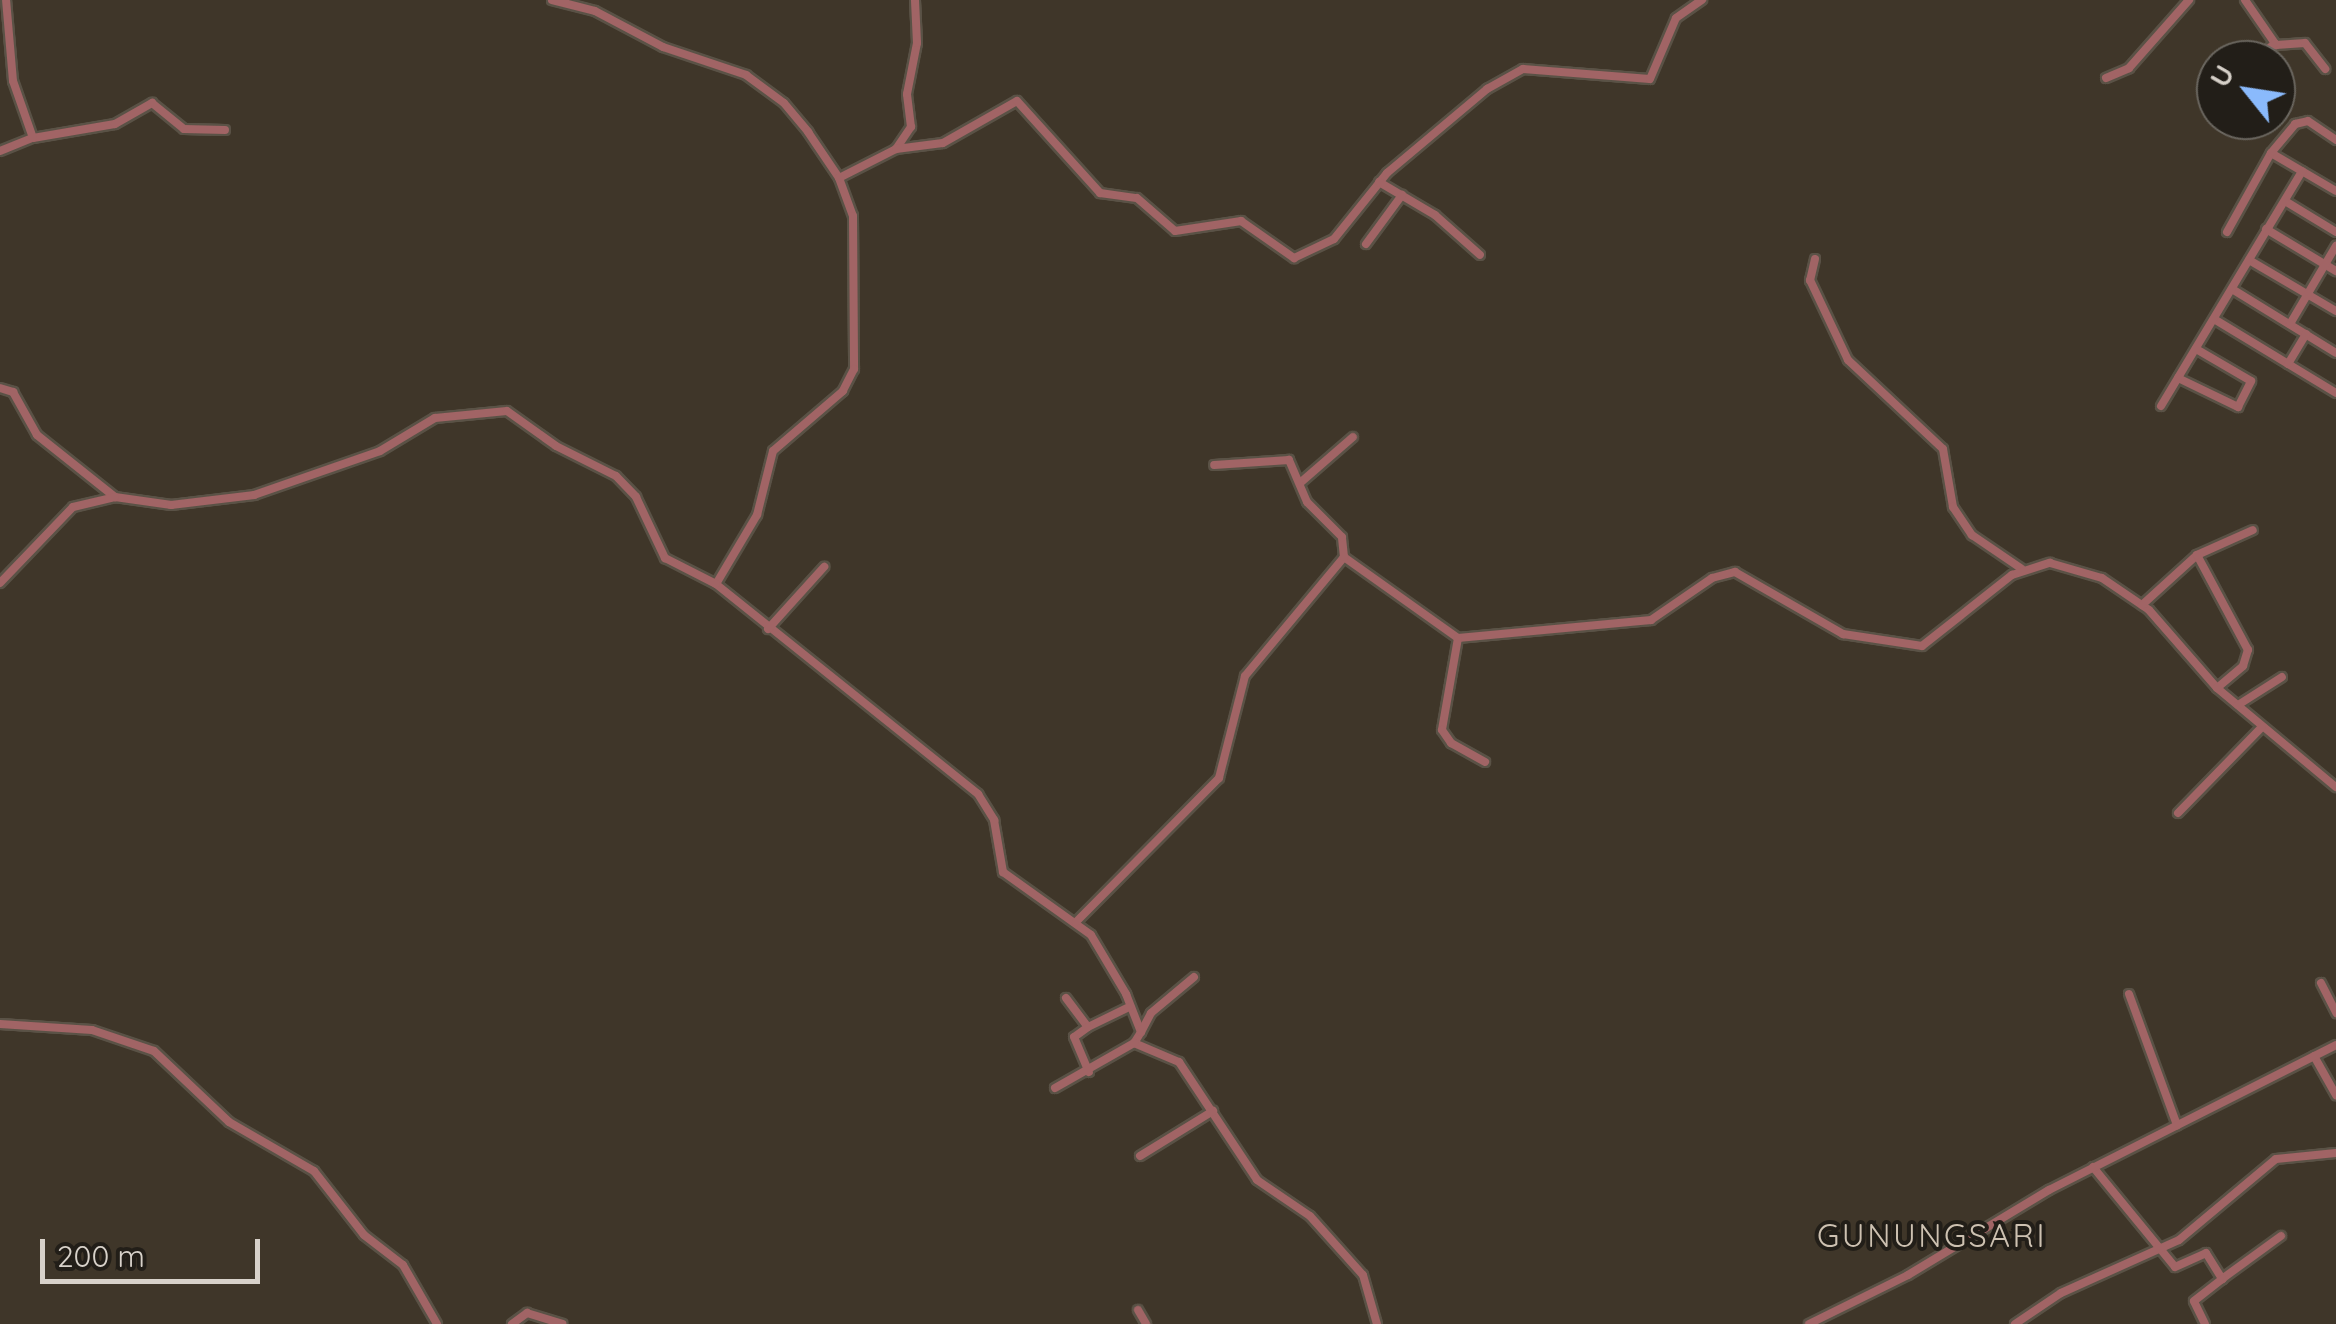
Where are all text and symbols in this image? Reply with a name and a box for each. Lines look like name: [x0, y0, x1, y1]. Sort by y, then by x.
north arrow: [2196, 40, 2296, 140]
text: U: [2201, 58, 2241, 93]
district label: GUNUNGSARI: [1817, 1216, 2047, 1254]
scale bar: [45, 1219, 265, 1281]
text: 200 m: [57, 1237, 145, 1275]

